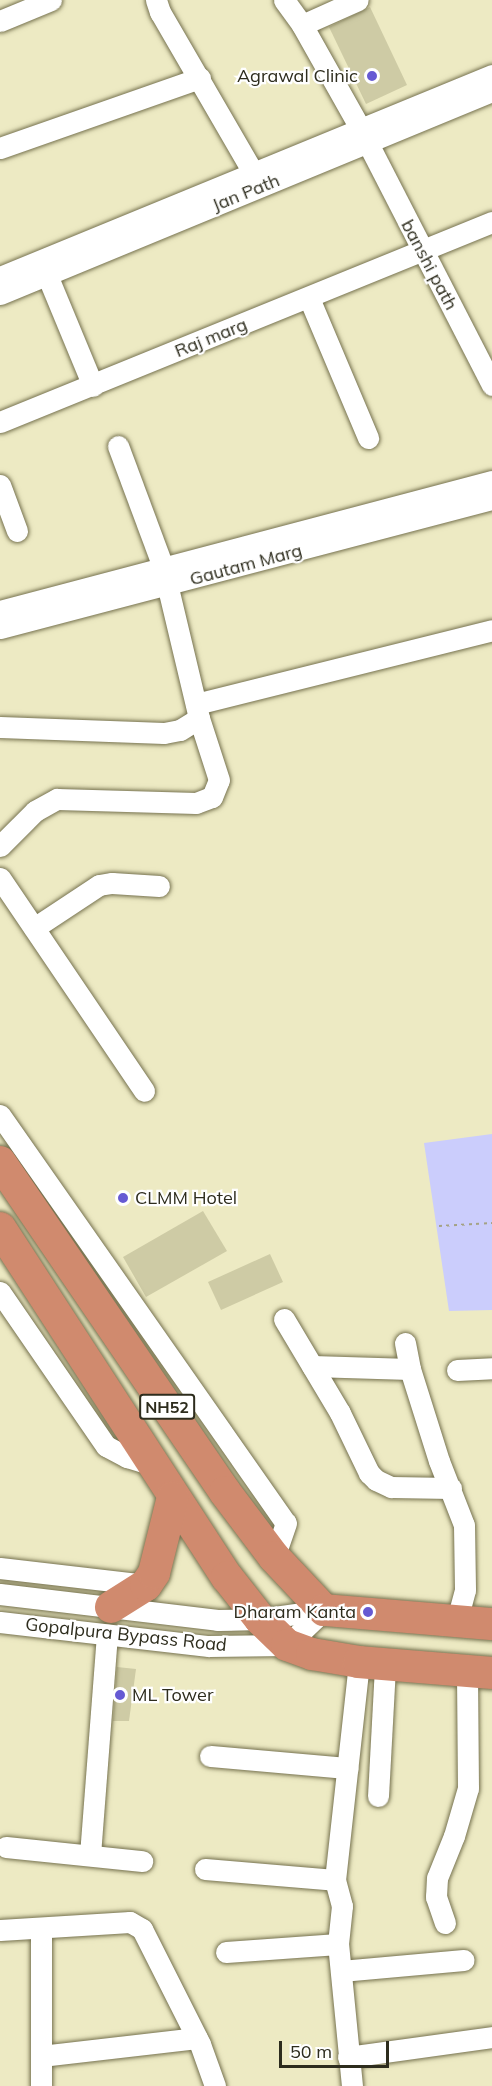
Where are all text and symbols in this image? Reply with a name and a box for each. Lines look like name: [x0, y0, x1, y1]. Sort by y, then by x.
place label: Agrawal Clinic: [237, 65, 358, 87]
marker: Agrawal Clinic: [363, 67, 381, 85]
street label: Jan Path: [209, 170, 283, 216]
street label: banshi path: [396, 216, 462, 314]
street label: Raj marg: [172, 314, 250, 362]
street label: Gautam Marg: [187, 540, 305, 590]
place label: CLMM Hotel: [135, 1187, 237, 1209]
marker: CLMM Hotel: [116, 1191, 130, 1205]
road number: NH52: [138, 1394, 195, 1420]
place label: Dharam Kanta: [234, 1601, 356, 1623]
marker: Dharam Kanta: [361, 1605, 375, 1619]
street label: Gopalpura Bypass Road: [24, 1614, 228, 1656]
place label: ML Tower: [132, 1684, 213, 1706]
marker: ML Tower: [113, 1688, 127, 1702]
scale bar: [282, 2029, 392, 2067]
text: 50 m: [290, 2040, 332, 2063]

